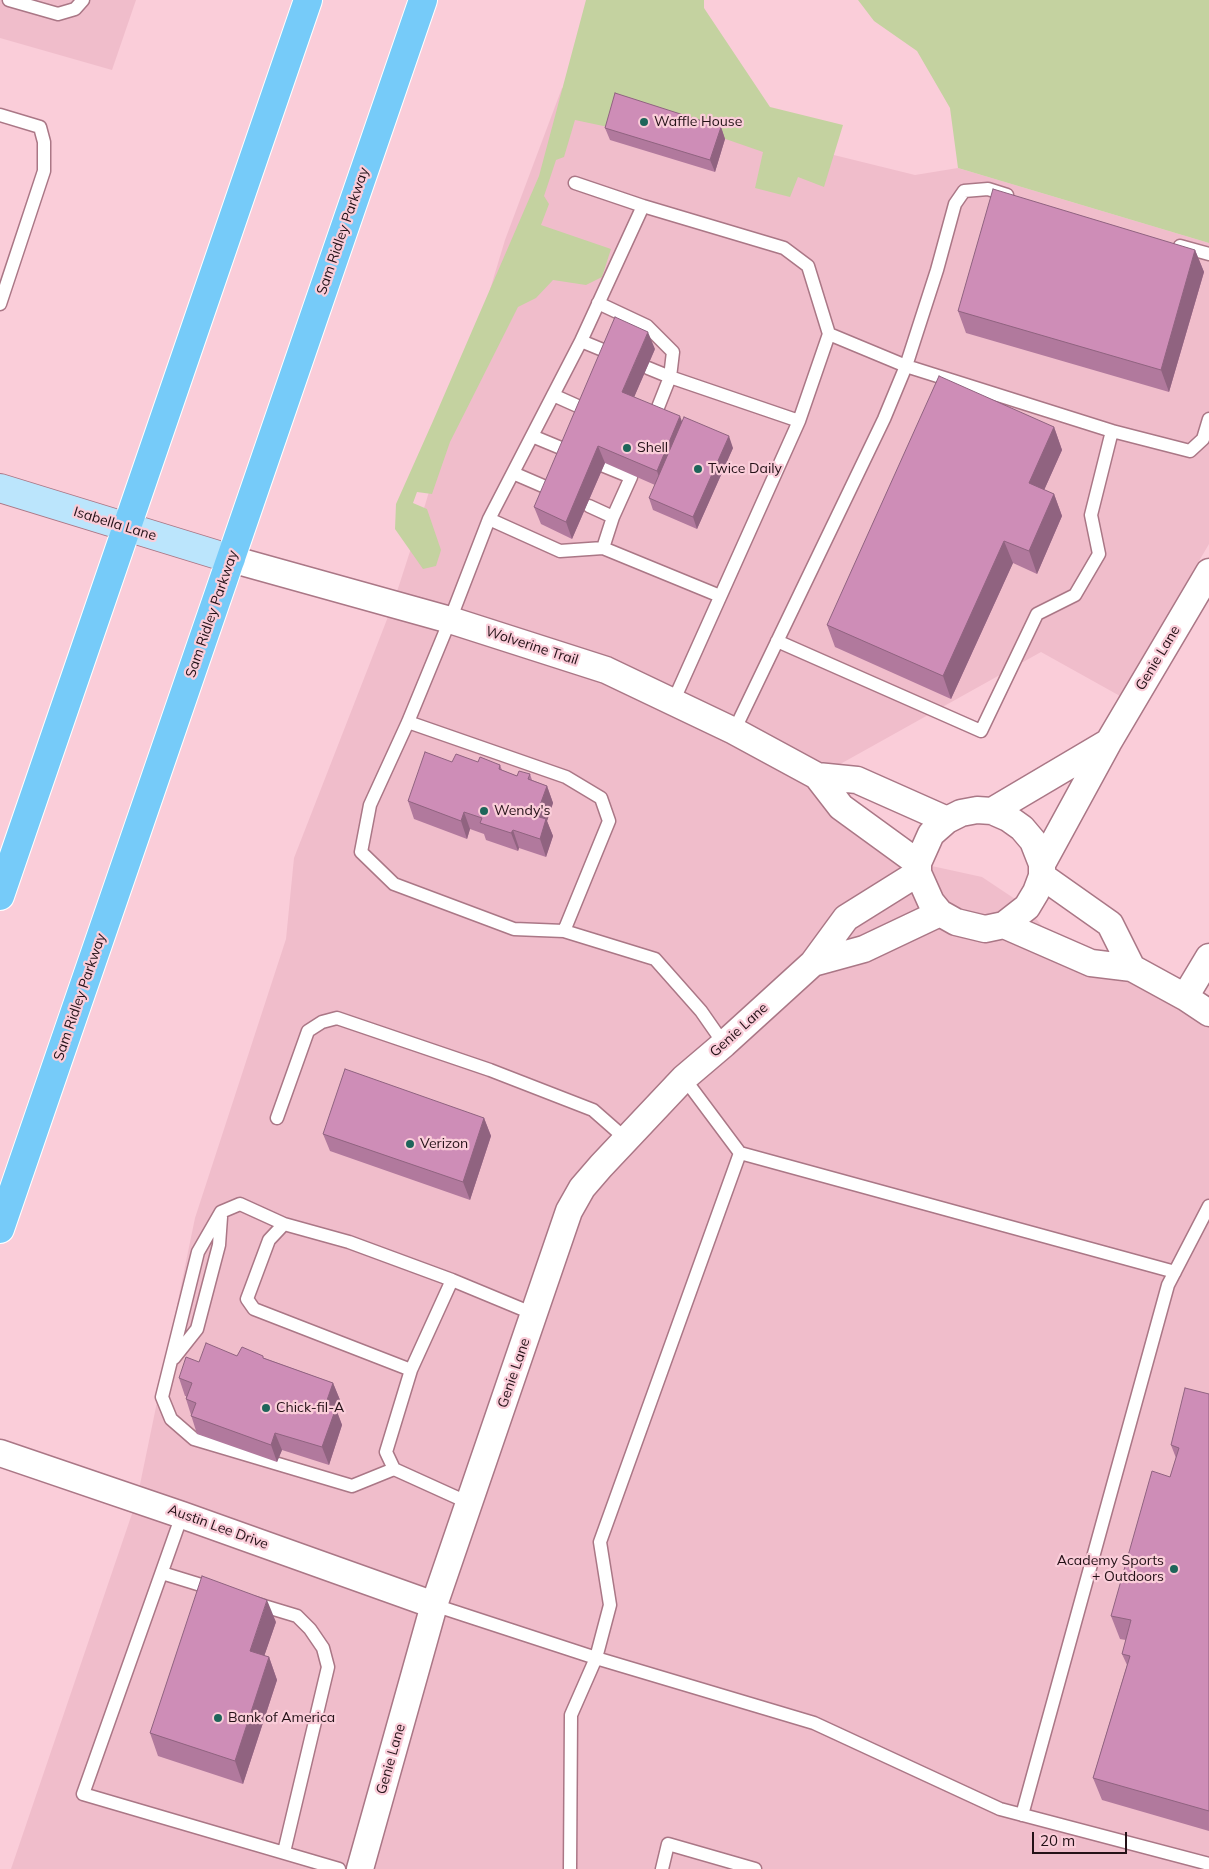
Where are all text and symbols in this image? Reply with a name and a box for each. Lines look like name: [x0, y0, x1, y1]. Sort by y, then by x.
place label: Waffle House: [654, 114, 742, 130]
marker: Waffle House: [638, 116, 650, 128]
street label: Sam Ridley Parkway: [313, 165, 373, 297]
place label: Shell: [637, 440, 668, 456]
marker: Shell: [621, 442, 633, 454]
place label: Twice Daily: [708, 461, 782, 477]
marker: Twice Daily: [692, 463, 704, 475]
street label: Isabella Lane: [72, 503, 158, 545]
street label: Sam Ridley Parkway: [182, 548, 242, 680]
street label: Wolverine Trail: [484, 623, 580, 669]
street label: Genie Lane: [1132, 623, 1184, 693]
place label: Wendy's: [494, 803, 550, 819]
marker: Wendy's: [478, 805, 490, 817]
street label: Sam Ridley Parkway: [50, 931, 110, 1063]
street label: Genie Lane: [706, 999, 772, 1061]
place label: Verizon: [420, 1136, 468, 1152]
marker: Verizon: [404, 1138, 416, 1150]
street label: Genie Lane: [494, 1336, 534, 1410]
place label: Chick-fil-A: [276, 1400, 344, 1416]
marker: Chick-fil-A: [260, 1402, 272, 1414]
street label: Austin Lee Drive: [166, 1501, 270, 1553]
place label: Academy Sports + Outdoors: [1057, 1553, 1164, 1585]
marker: Academy Sports + Outdoors: [1168, 1563, 1180, 1575]
place label: Bank of America: [228, 1710, 335, 1726]
marker: Bank of America: [212, 1712, 224, 1724]
street label: Genie Lane: [373, 1722, 409, 1796]
scale bar: [1034, 1822, 1129, 1854]
text: 20 m: [1040, 1831, 1075, 1850]

